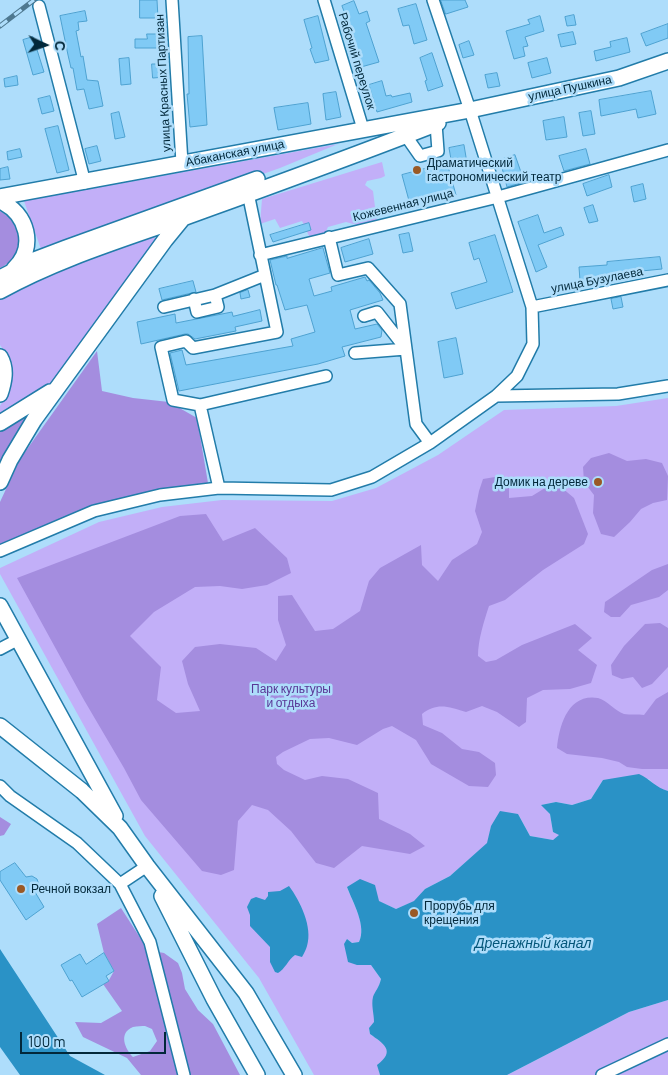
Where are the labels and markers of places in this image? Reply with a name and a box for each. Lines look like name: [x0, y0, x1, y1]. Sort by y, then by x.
place label: Драматический гастрономический театр: [427, 156, 561, 184]
marker: Драматический гастрономический театр: [411, 164, 423, 176]
place label: Домик на дереве: [495, 475, 588, 489]
marker: Домик на дереве: [592, 476, 604, 488]
place label: Речной вокзал: [31, 882, 111, 896]
marker: Речной вокзал: [15, 883, 27, 895]
place label: Прорубь для крещения: [424, 899, 495, 927]
marker: Прорубь для крещения: [408, 907, 420, 919]

